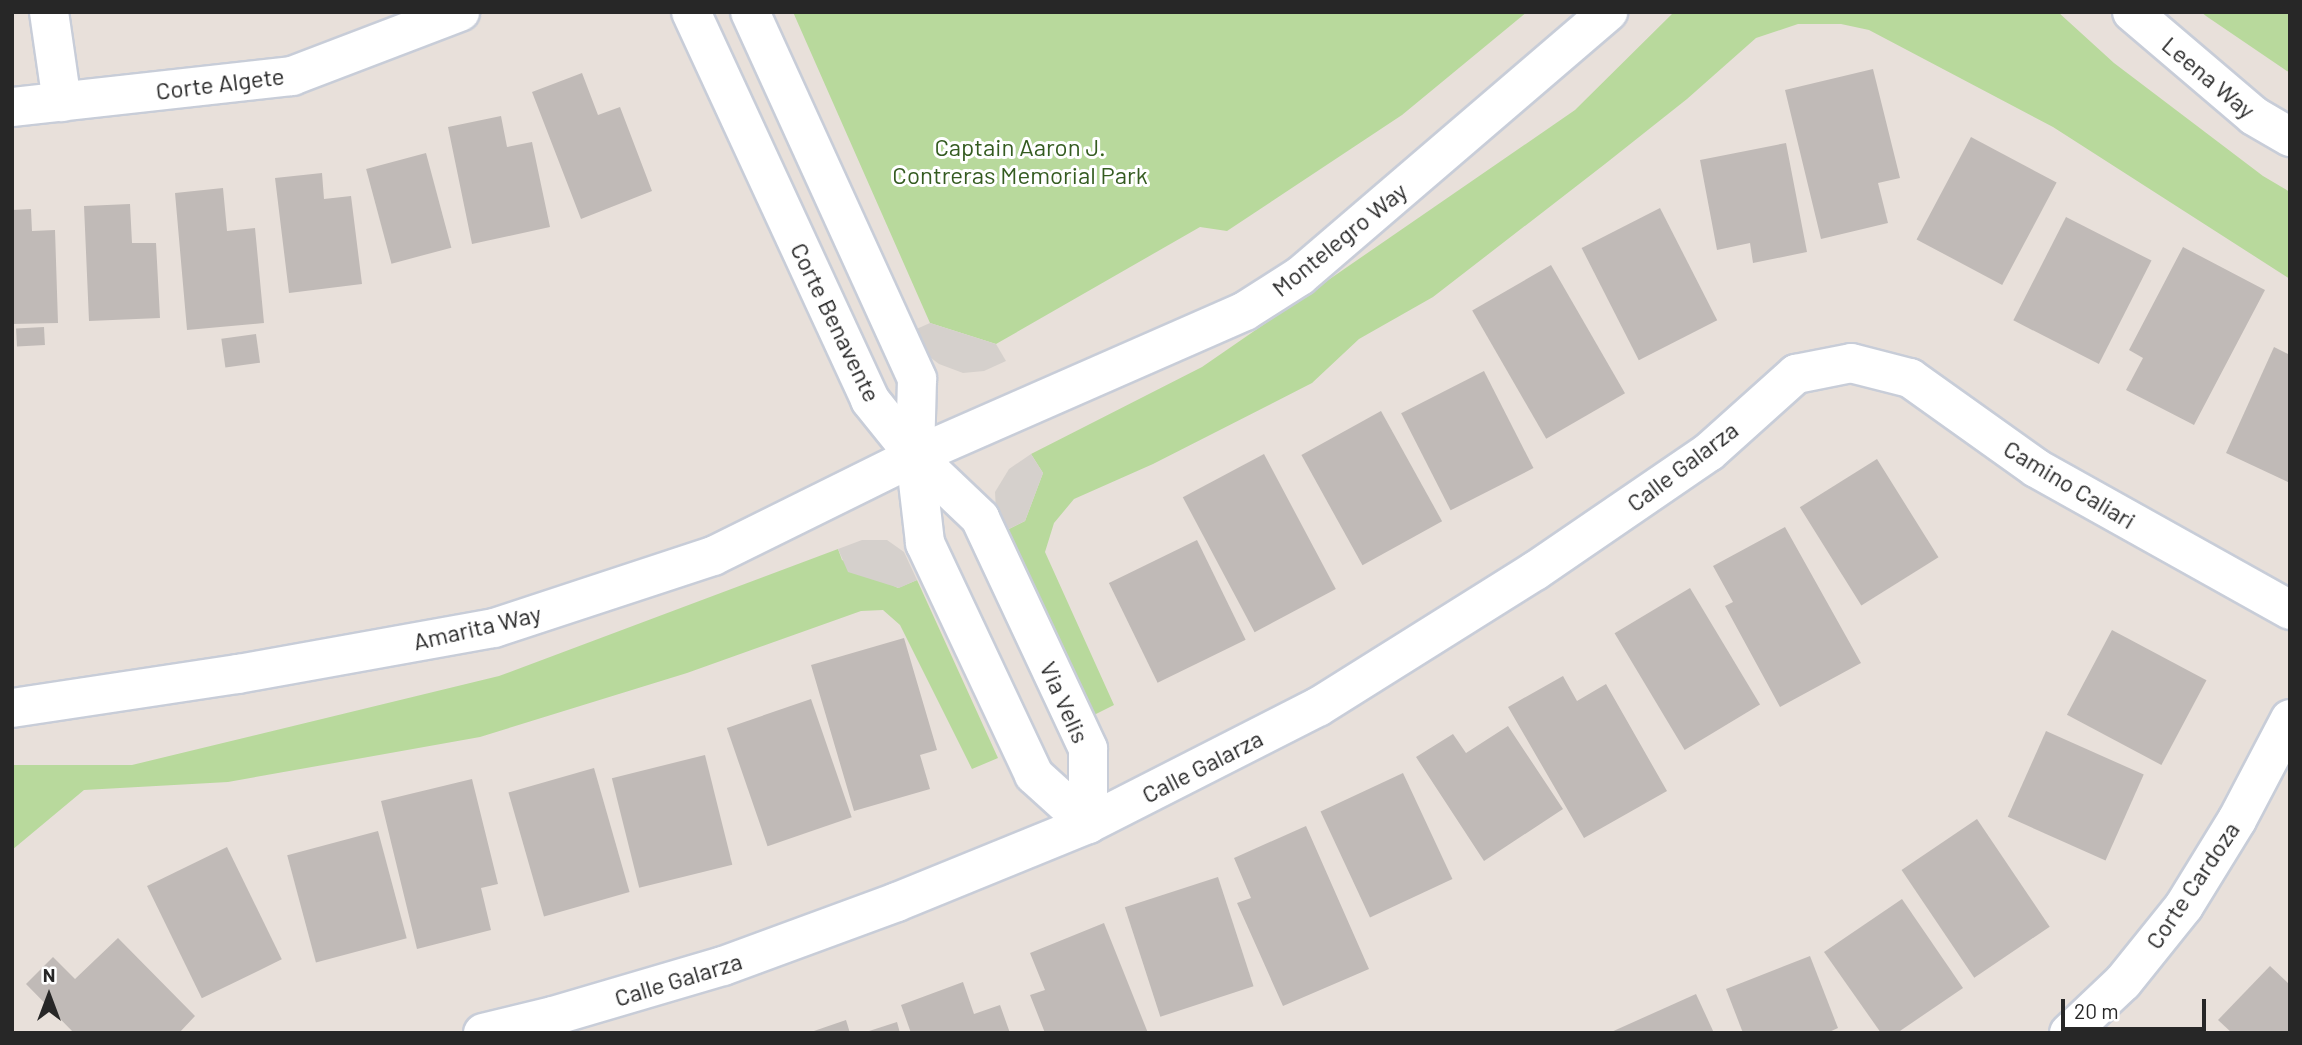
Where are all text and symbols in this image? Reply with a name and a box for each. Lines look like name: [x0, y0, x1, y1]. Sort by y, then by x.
street label: Leena Way: [2157, 30, 2261, 124]
street label: Corte Algete: [154, 61, 286, 105]
park label: Captain Aaron J. Contreras Memorial Park: [892, 133, 1148, 189]
street label: Montelegro Way: [1266, 176, 1412, 302]
street label: Corte Benavente: [785, 238, 887, 406]
street label: Calle Galarza: [1621, 415, 1743, 517]
street label: Camino Caliari: [1999, 433, 2141, 535]
street label: Amarita Way: [410, 598, 544, 656]
street label: Via Velis: [1034, 657, 1096, 747]
street label: Calle Galarza: [1137, 723, 1267, 809]
street label: Corte Cardoza: [2139, 816, 2245, 954]
street label: Calle Galarza: [611, 946, 745, 1012]
north arrow: [14, 961, 84, 1031]
text: N: [43, 963, 55, 986]
scale bar: [2064, 986, 2209, 1030]
text: 20 m: [2074, 998, 2119, 1023]

